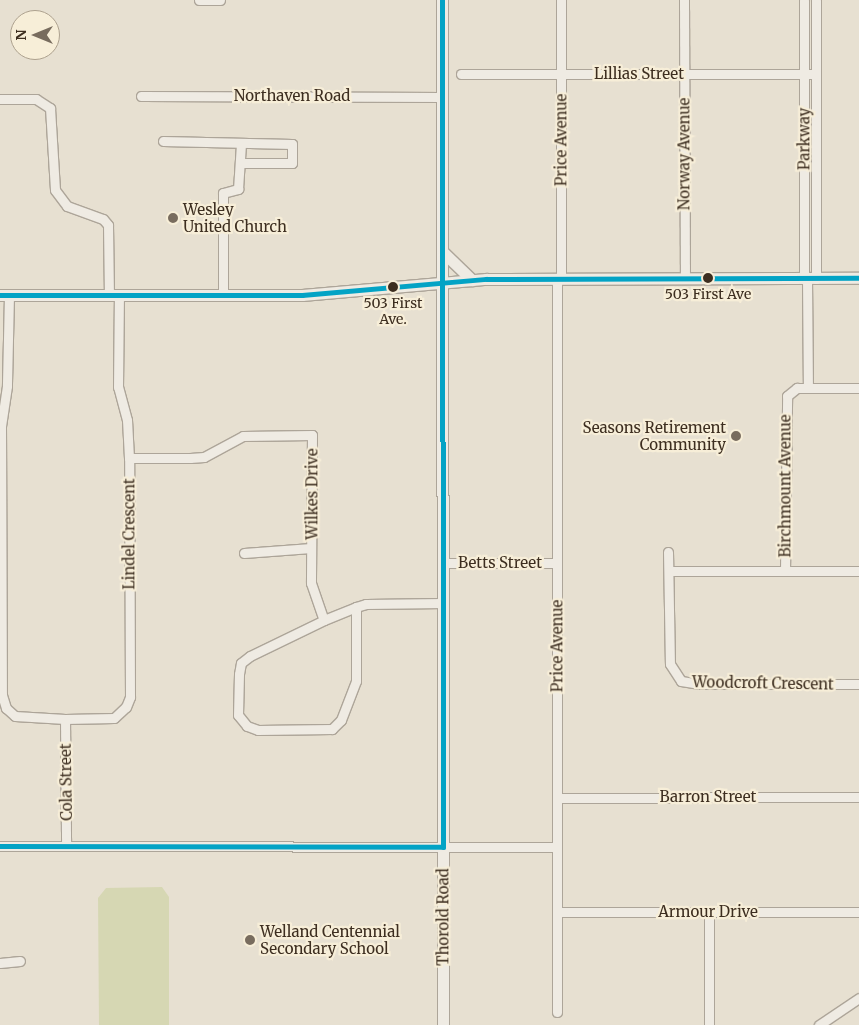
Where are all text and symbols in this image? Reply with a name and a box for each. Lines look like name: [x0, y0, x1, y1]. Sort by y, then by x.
north arrow: [10, 10, 60, 60]
text: N: [12, 29, 30, 41]
street label: Lillias Street: [594, 65, 684, 83]
street label: Northaven Road: [234, 87, 350, 105]
street label: Price Avenue: [552, 94, 570, 186]
street label: Norway Avenue: [675, 98, 693, 210]
street label: Parkway: [795, 108, 813, 170]
place label: Wesley United Church: [183, 200, 287, 235]
marker: Wesley United Church: [167, 212, 179, 224]
marker: 503 First Ave: [703, 273, 713, 283]
marker: 503 First Ave.: [388, 282, 398, 292]
place label: 503 First Ave: [665, 286, 751, 302]
place label: 503 First Ave.: [363, 295, 423, 328]
street label: Birchmount Avenue: [776, 414, 794, 558]
place label: Seasons Retirement Community: [583, 418, 726, 453]
marker: Seasons Retirement Community: [730, 430, 742, 442]
street label: Wilkes Drive: [303, 448, 321, 540]
street label: Lindel Crescent: [120, 478, 138, 590]
street label: Betts Street: [458, 554, 542, 572]
street label: Price Avenue: [548, 600, 566, 692]
street label: Woodcroft Crescent: [692, 673, 834, 693]
street label: Cola Street: [56, 743, 76, 821]
street label: Barron Street: [660, 788, 756, 806]
street label: Thorold Road: [434, 868, 452, 966]
street label: Armour Drive: [658, 903, 758, 921]
place label: Welland Centennial Secondary School: [260, 922, 400, 957]
marker: Welland Centennial Secondary School: [244, 934, 256, 946]

